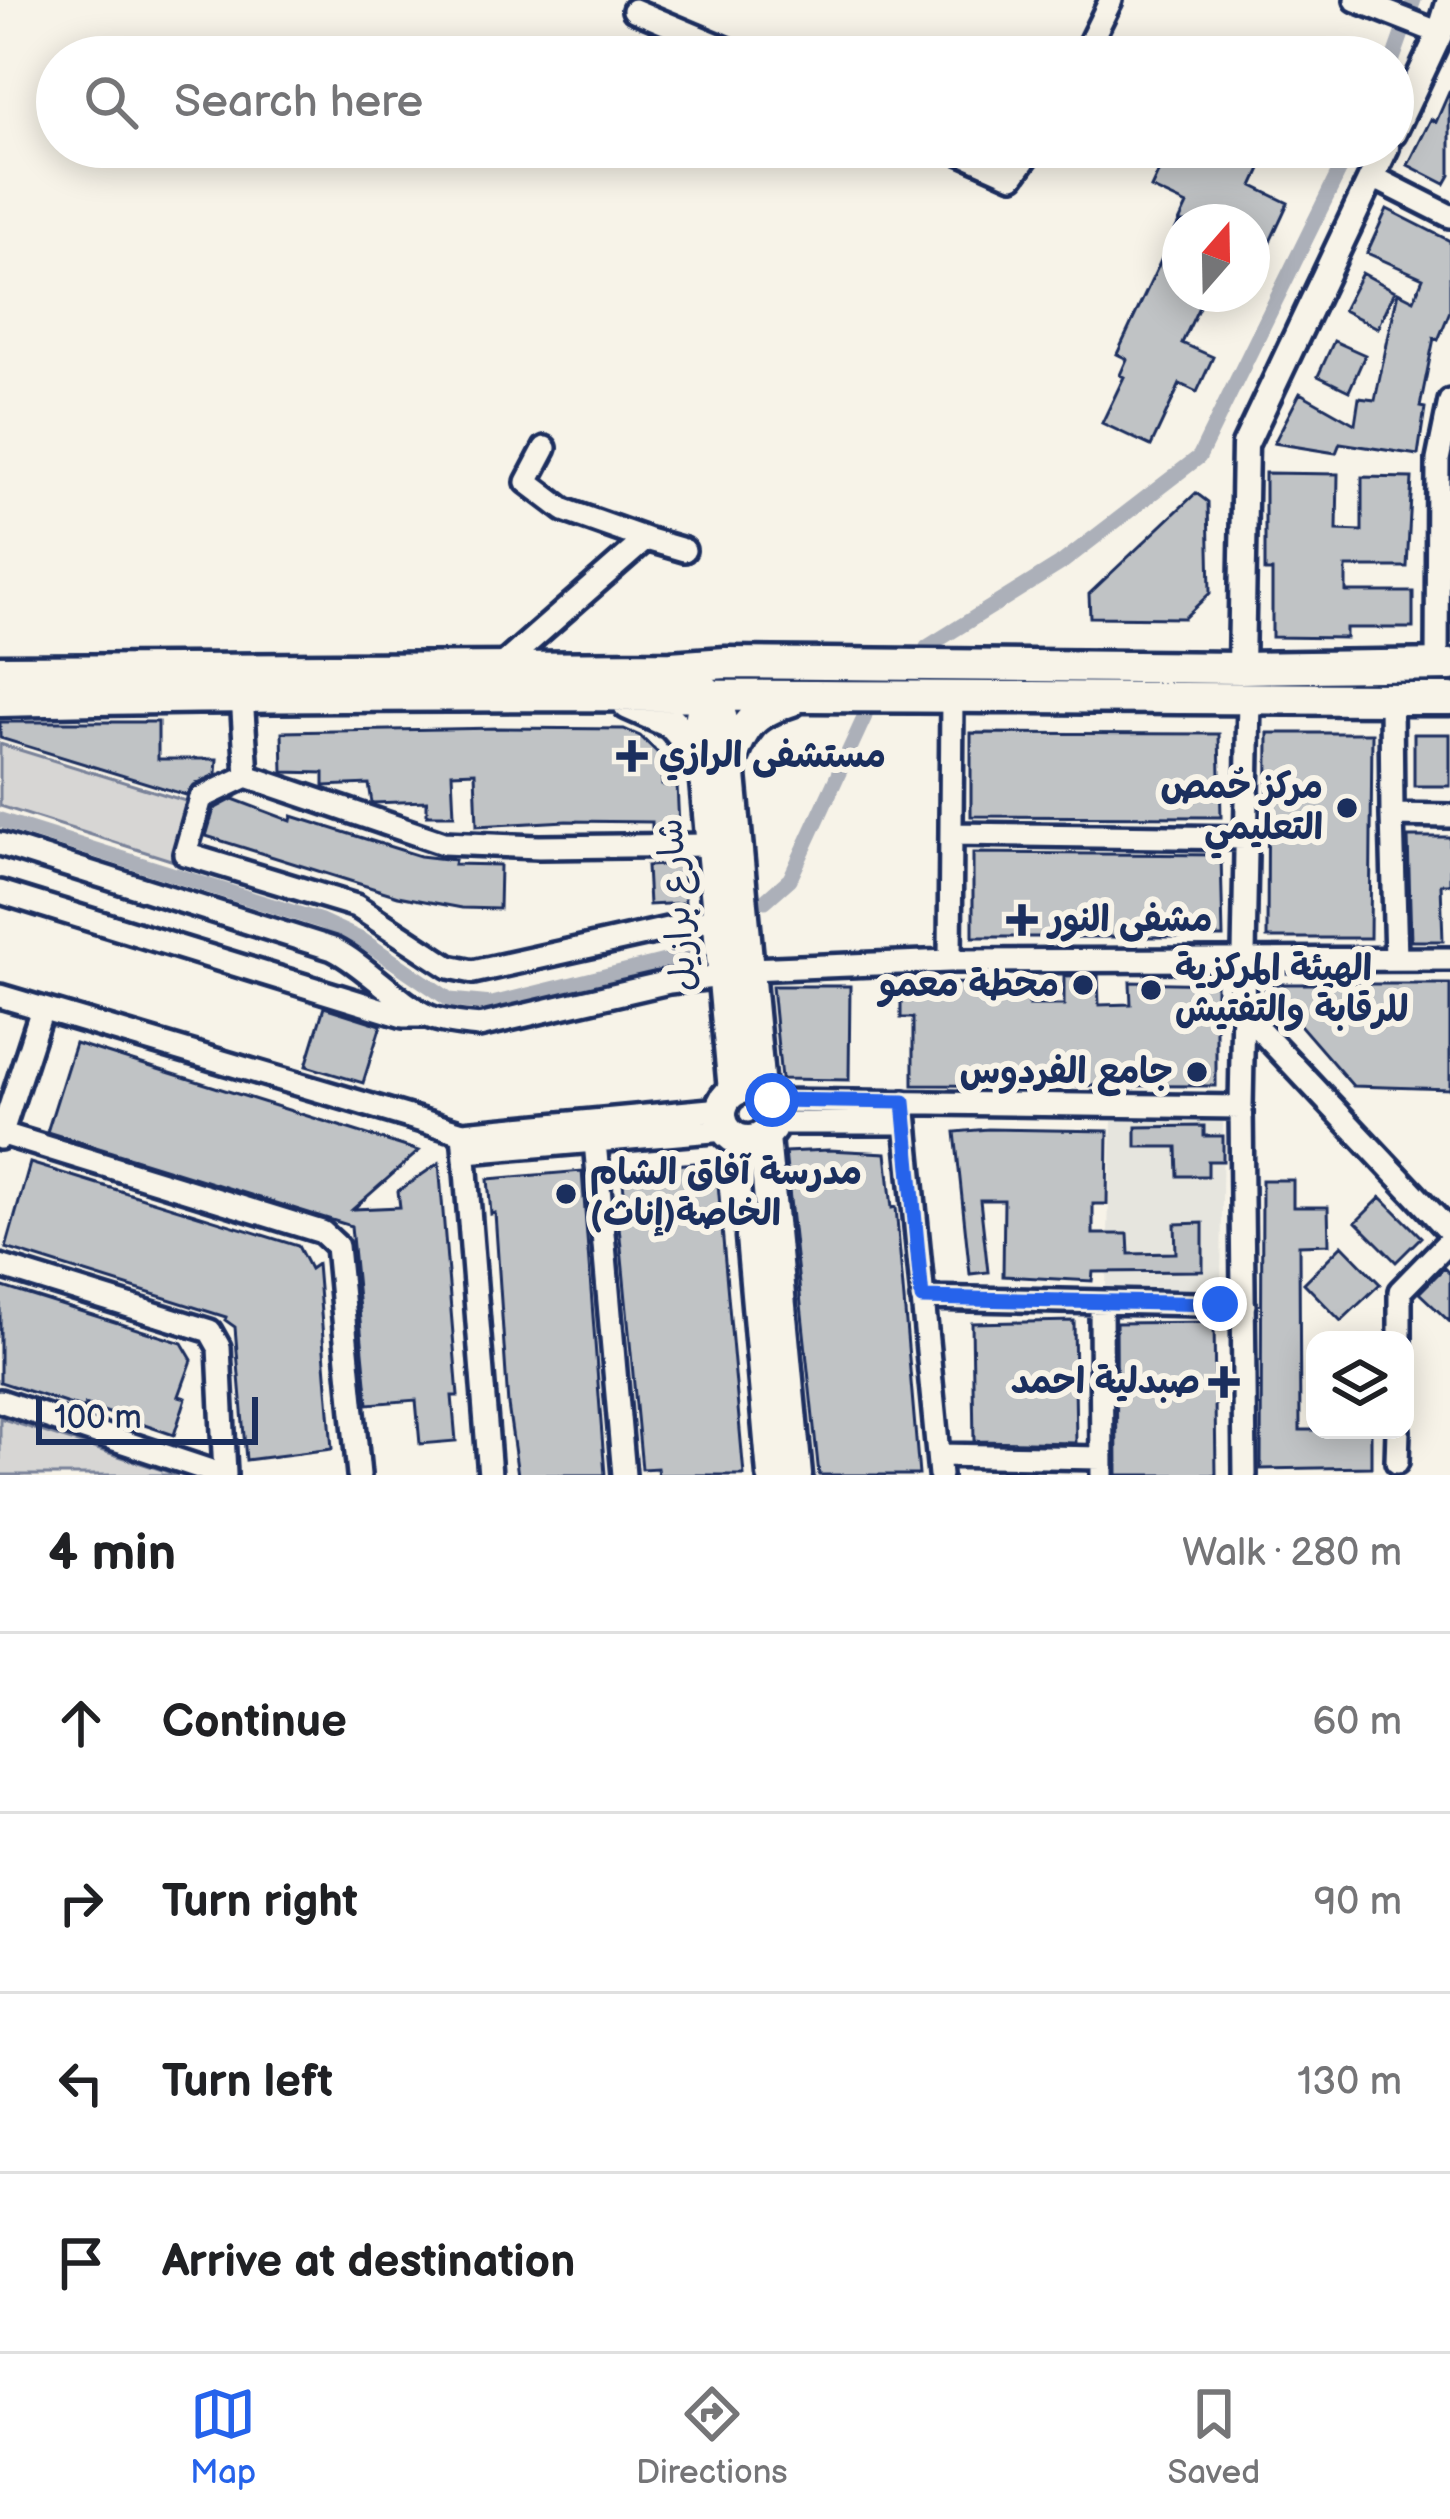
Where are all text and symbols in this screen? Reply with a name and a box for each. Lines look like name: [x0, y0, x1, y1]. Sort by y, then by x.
search box: [36, 36, 1414, 168]
icon: search: [78, 69, 144, 135]
text: Search here: [174, 75, 423, 130]
north arrow: [1162, 204, 1270, 312]
place label: مستشفى الرازي: [659, 735, 886, 781]
marker: مستشفى الرازي: [616, 740, 648, 772]
place label: مركز حُمص التعليمي: [1160, 766, 1323, 859]
marker: مركز حُمص التعليمي: [1334, 795, 1360, 821]
street label: شارع برازيل: [649, 816, 709, 993]
place label: مشفى النور: [1046, 899, 1212, 942]
marker: مشفى النور: [1006, 904, 1038, 936]
place label: الهيئة المركزية للرقابة والتفتيش: [1175, 948, 1409, 1032]
place label: محطة معمو: [876, 964, 1059, 1007]
marker: محطة معمو: [1070, 972, 1096, 998]
marker: الهيئة المركزية للرقابة والتفتيش: [1138, 977, 1164, 1003]
place label: جامع الفردوس: [960, 1051, 1173, 1097]
marker: جامع الفردوس: [1184, 1059, 1210, 1085]
route start: [745, 1073, 799, 1127]
place label: مدرسة آفاق الشام الخاصة(إناث): [590, 1152, 862, 1237]
marker: مدرسة آفاق الشام الخاصة(إناث): [553, 1181, 579, 1207]
route end: [1193, 1277, 1247, 1331]
map controls: [1306, 1331, 1414, 1439]
button: layers: [1306, 1331, 1414, 1439]
place label: صبدلية احمد: [1011, 1361, 1200, 1404]
marker: صبدلية احمد: [1211, 1369, 1237, 1395]
scale bar: [36, 1391, 258, 1444]
text: 100 m: [54, 1398, 142, 1438]
text: 4 min: [48, 1523, 176, 1584]
text: Walk · 280 m: [1182, 1530, 1402, 1577]
icon: ahead: [48, 1690, 114, 1756]
text: Continue: [162, 1695, 347, 1750]
text: 60 m: [1312, 1699, 1402, 1746]
icon: right: [48, 1870, 114, 1936]
text: Turn right: [162, 1875, 358, 1930]
text: 90 m: [1314, 1879, 1402, 1926]
icon: left: [48, 2050, 114, 2116]
text: Turn left: [162, 2055, 333, 2110]
text: 130 m: [1297, 2059, 1402, 2106]
icon: arrive: [48, 2230, 114, 2296]
text: Arrive at destination: [162, 2235, 575, 2290]
tab: Map: [190, 2381, 256, 2493]
tab: Directions: [636, 2381, 788, 2493]
tab: Saved: [1167, 2381, 1260, 2493]

